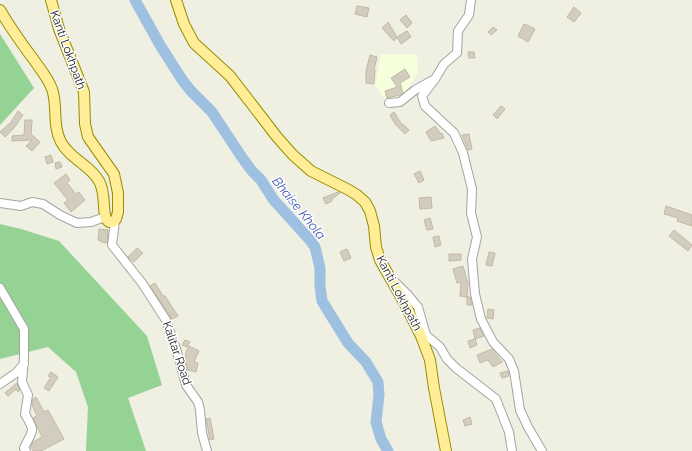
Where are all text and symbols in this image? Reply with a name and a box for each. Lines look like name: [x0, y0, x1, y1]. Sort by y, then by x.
street label: Kanti Lokhpath: [47, 9, 89, 91]
water label: Bhaise Khola: [269, 174, 329, 243]
street label: Kanti Lokhpath: [373, 253, 425, 333]
street label: Kalitar Road: [160, 319, 194, 387]

